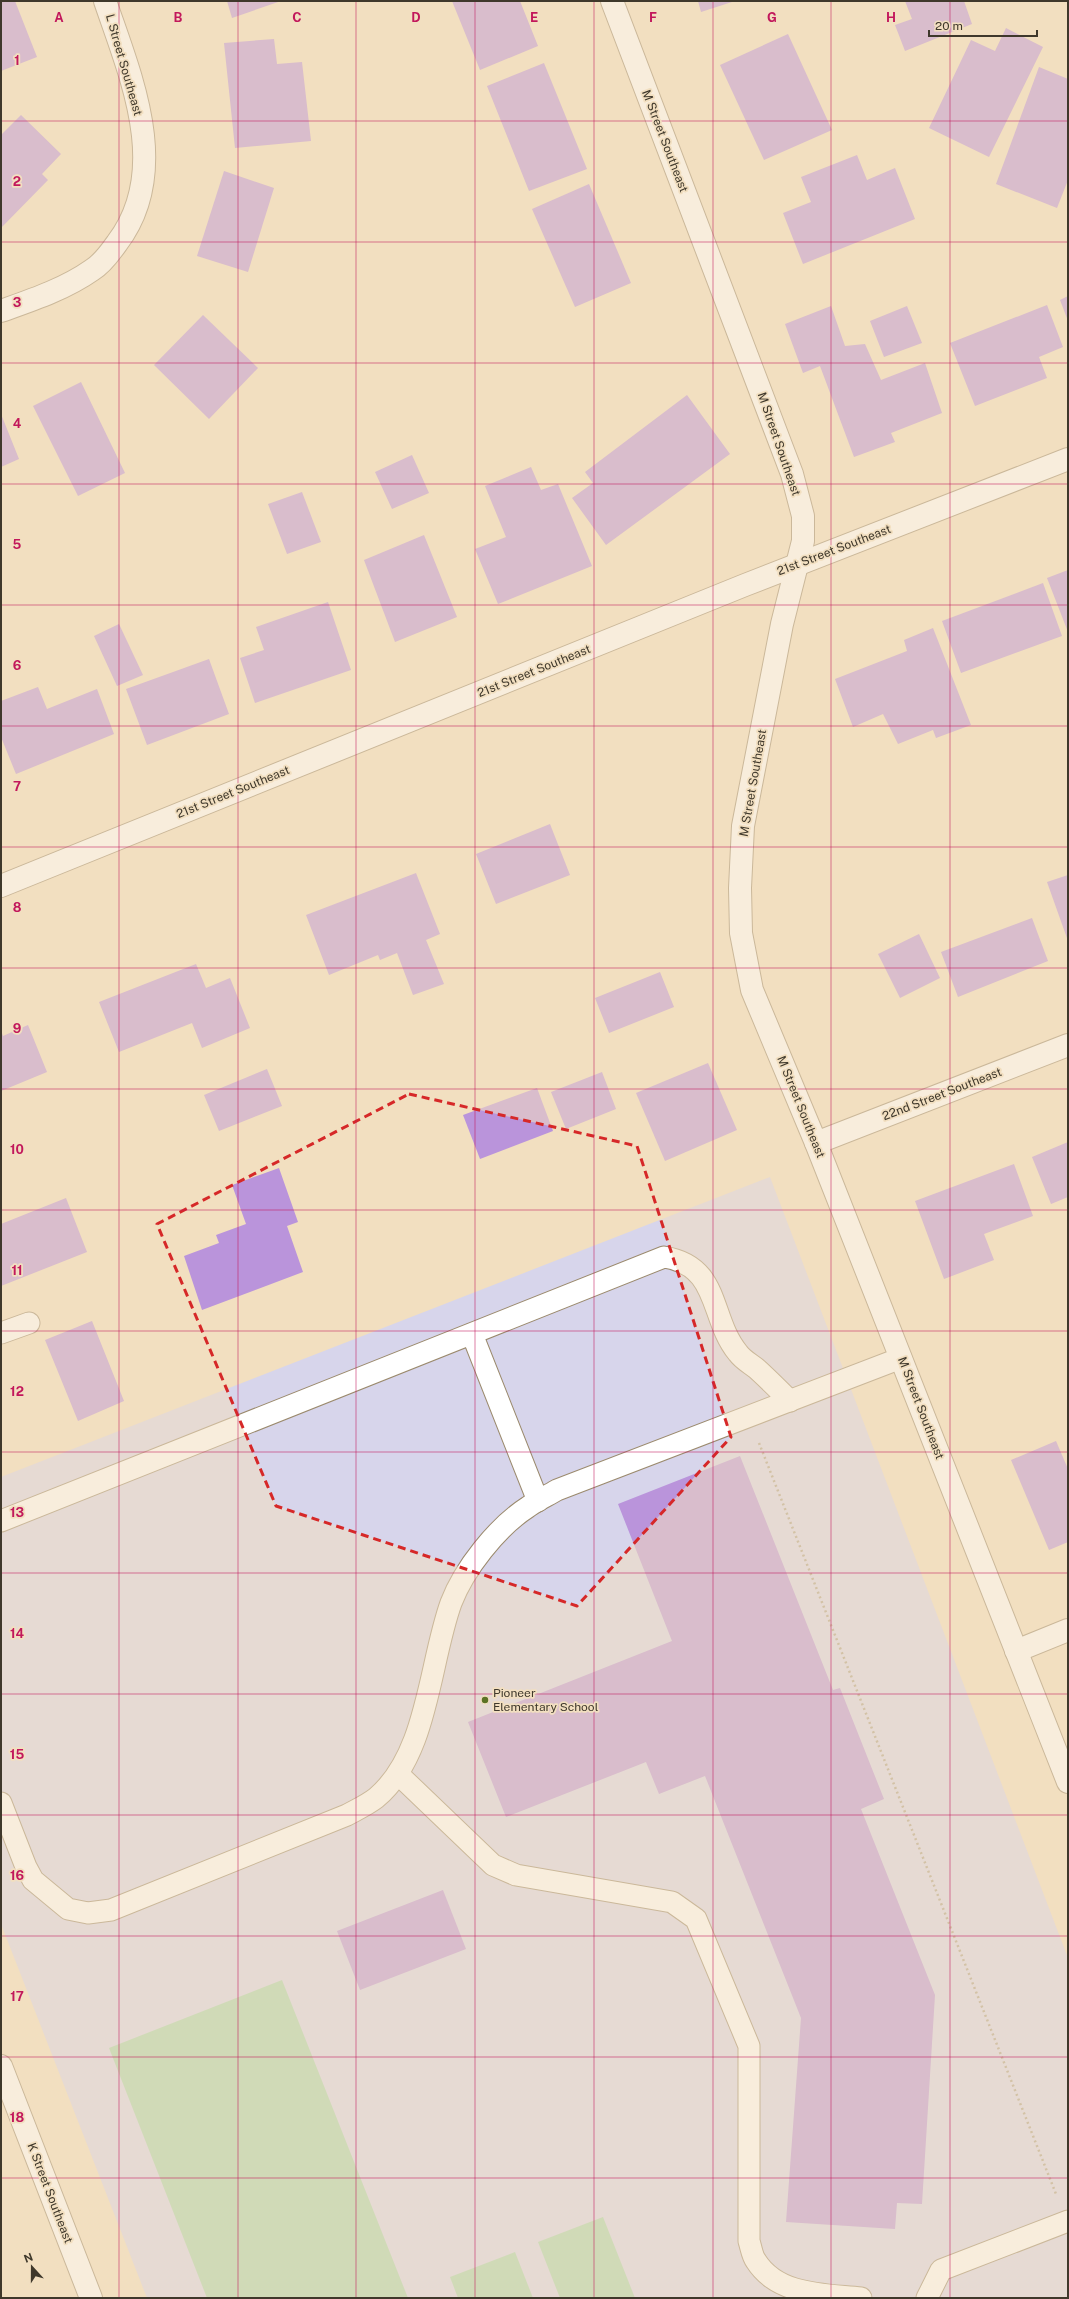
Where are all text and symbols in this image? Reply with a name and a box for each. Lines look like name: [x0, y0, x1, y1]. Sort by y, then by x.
text: A: [54, 10, 64, 25]
text: B: [174, 10, 183, 25]
text: C: [292, 10, 302, 25]
text: D: [411, 10, 421, 25]
text: E: [530, 10, 538, 25]
text: F: [649, 10, 657, 25]
text: G: [767, 10, 777, 25]
text: H: [886, 10, 896, 25]
scale bar: [929, 12, 1037, 38]
street label: L Street Southeast: [103, 13, 145, 118]
text: 20 m: [935, 19, 963, 33]
text: 1: [14, 53, 20, 68]
street label: M Street Southeast: [639, 88, 691, 195]
text: 2: [13, 174, 21, 189]
text: 3: [13, 295, 22, 310]
street label: M Street Southeast: [755, 390, 803, 498]
text: 4: [13, 416, 22, 431]
street label: 21st Street Southeast: [775, 522, 893, 578]
text: 5: [13, 537, 22, 552]
street label: 21st Street Southeast: [475, 642, 593, 700]
text: 6: [13, 658, 22, 673]
street label: M Street Southeast: [737, 728, 769, 838]
street label: 21st Street Southeast: [174, 763, 292, 821]
text: 7: [13, 779, 21, 794]
text: 8: [13, 900, 22, 915]
text: 9: [13, 1021, 21, 1036]
street label: M Street Southeast: [774, 1054, 828, 1160]
street label: 22nd Street Southeast: [880, 1065, 1004, 1123]
text: 10: [10, 1142, 24, 1157]
text: 11: [11, 1263, 23, 1278]
street label: M Street Southeast: [895, 1355, 947, 1462]
text: 12: [10, 1384, 24, 1399]
text: 13: [10, 1505, 24, 1520]
text: 14: [10, 1626, 25, 1641]
place label: Pioneer Elementary School: [493, 1686, 599, 1714]
marker: Pioneer Elementary School: [480, 1695, 490, 1705]
text: 15: [10, 1747, 24, 1762]
text: 16: [10, 1868, 24, 1883]
text: 17: [10, 1989, 24, 2004]
text: 18: [10, 2110, 24, 2125]
street label: K Street Southeast: [24, 2141, 76, 2245]
north arrow: [12, 2247, 52, 2287]
text: N: [22, 2251, 35, 2265]

